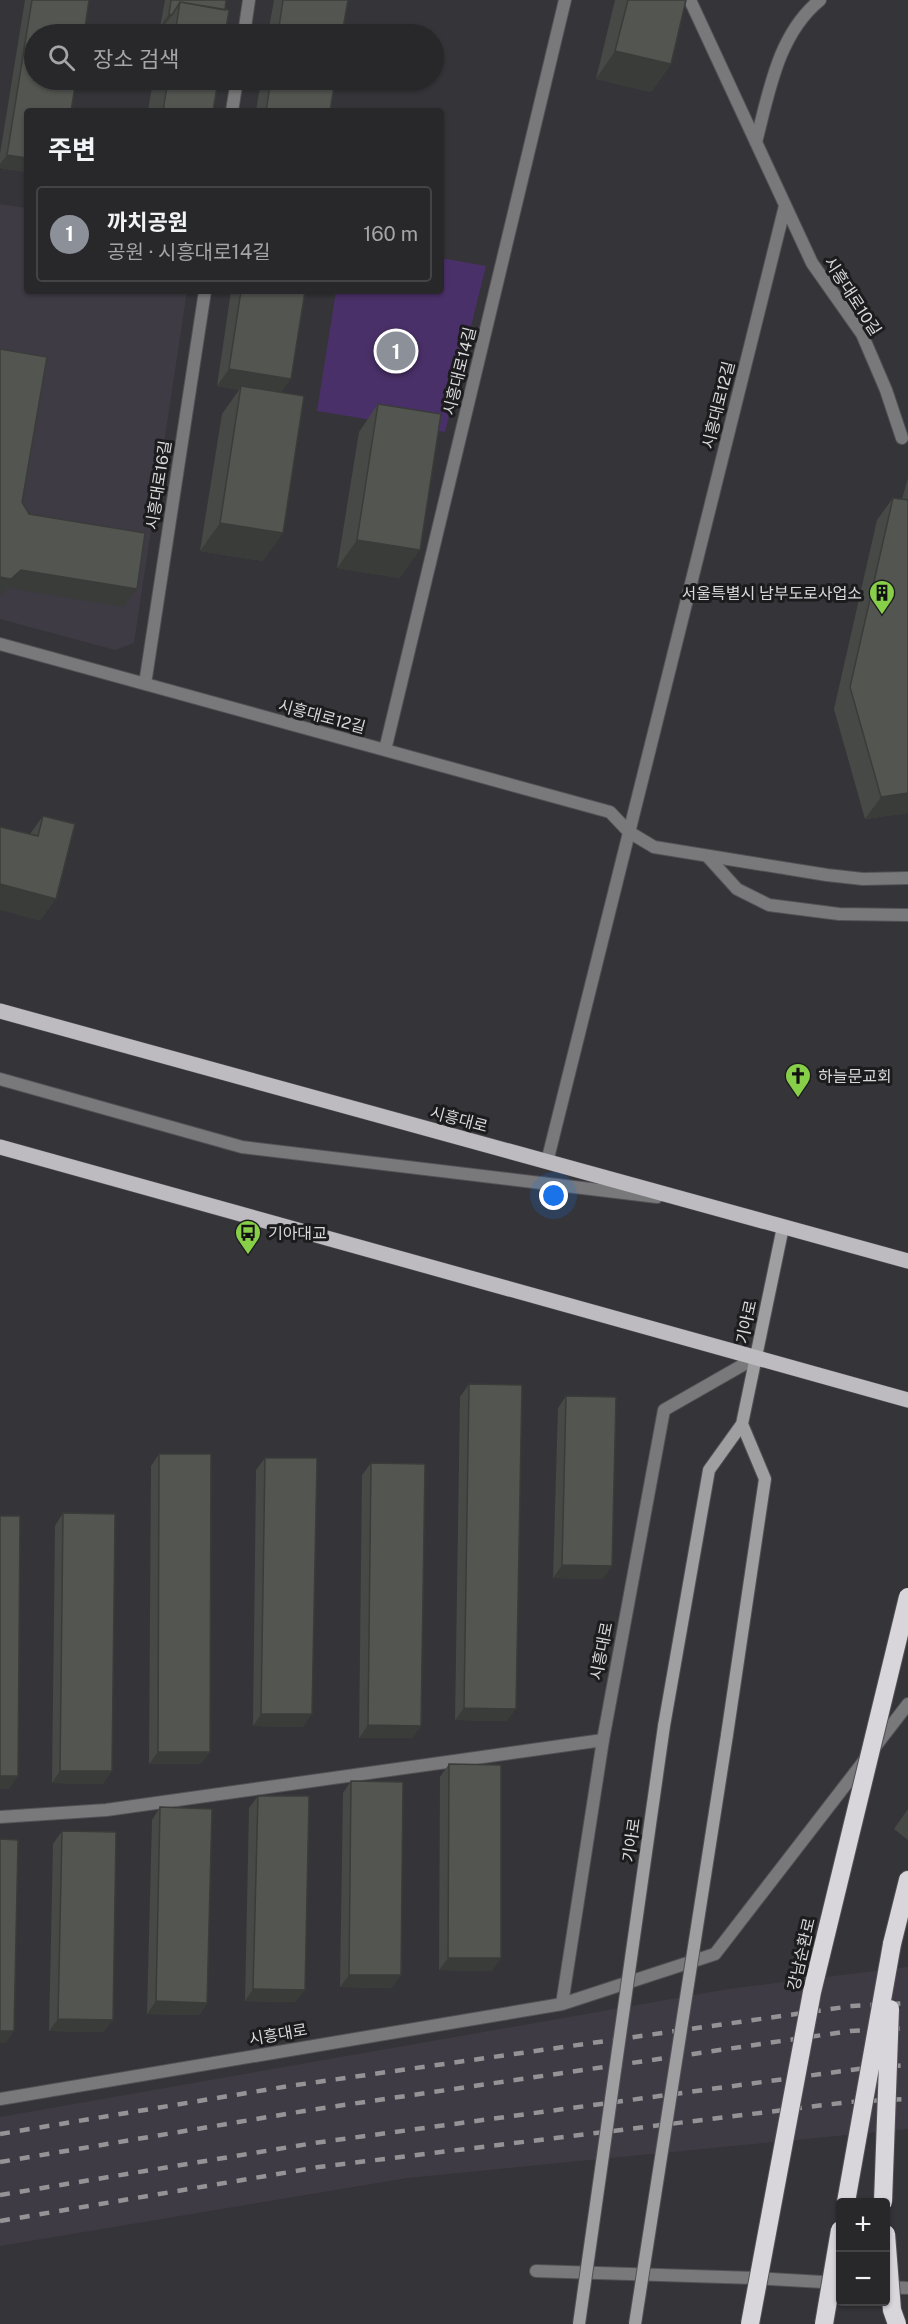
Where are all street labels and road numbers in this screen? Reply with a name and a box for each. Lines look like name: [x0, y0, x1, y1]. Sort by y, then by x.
street label: 시흥대로10길: [820, 253, 885, 339]
street label: 시흥대로14길: [439, 325, 480, 417]
street label: 시흥대로12길: [698, 359, 739, 451]
street label: 시흥대로16길: [142, 439, 175, 531]
street label: 시흥대로12길: [276, 696, 368, 737]
street label: 시흥대로: [428, 1103, 490, 1136]
street label: 기아로: [733, 1298, 760, 1346]
street label: 시흥대로: [587, 1620, 616, 1682]
street label: 기아로: [619, 1817, 644, 1863]
street label: 강남순환로: [784, 1916, 819, 1992]
street label: 시흥대로: [247, 2020, 309, 2049]

